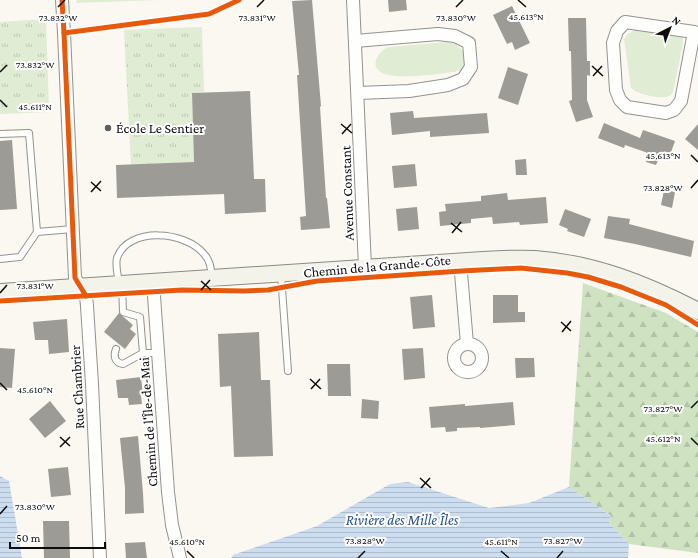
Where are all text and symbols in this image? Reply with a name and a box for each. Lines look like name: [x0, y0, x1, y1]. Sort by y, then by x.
north arrow: [650, 8, 690, 48]
text: 45.613°N: [508, 11, 544, 22]
text: 73.832°W: [39, 12, 78, 23]
text: 73.831°W: [238, 12, 276, 23]
text: 73.830°W: [436, 12, 477, 23]
text: N: [670, 14, 684, 28]
text: 73.832°W: [16, 59, 55, 70]
text: 45.611°N: [18, 101, 52, 112]
place label: École Le Sentier: [116, 120, 204, 136]
marker: École Le Sentier: [103, 123, 113, 133]
street label: Avenue Constant: [337, 145, 357, 241]
text: 45.613°N: [645, 150, 681, 161]
text: 73.828°W: [643, 182, 684, 193]
street label: Chemin de la Grande-Côte: [303, 252, 451, 280]
text: 73.831°W: [16, 280, 54, 291]
street label: Rue Chambrier: [67, 344, 87, 429]
street label: Chemin de l'Île-de-Mai: [135, 356, 161, 487]
text: 45.610°N: [17, 384, 53, 395]
text: 73.827°W: [644, 403, 683, 414]
text: 45.612°N: [646, 433, 681, 444]
text: 73.830°W: [15, 501, 56, 512]
water label: Rivière des Mille Îles: [346, 512, 459, 528]
scale bar: [10, 524, 105, 550]
text: 50 m: [16, 531, 41, 545]
text: 73.828°W: [345, 535, 386, 546]
text: 73.827°W: [544, 535, 583, 546]
text: 45.610°N: [169, 536, 205, 547]
text: 45.611°N: [484, 536, 518, 547]

